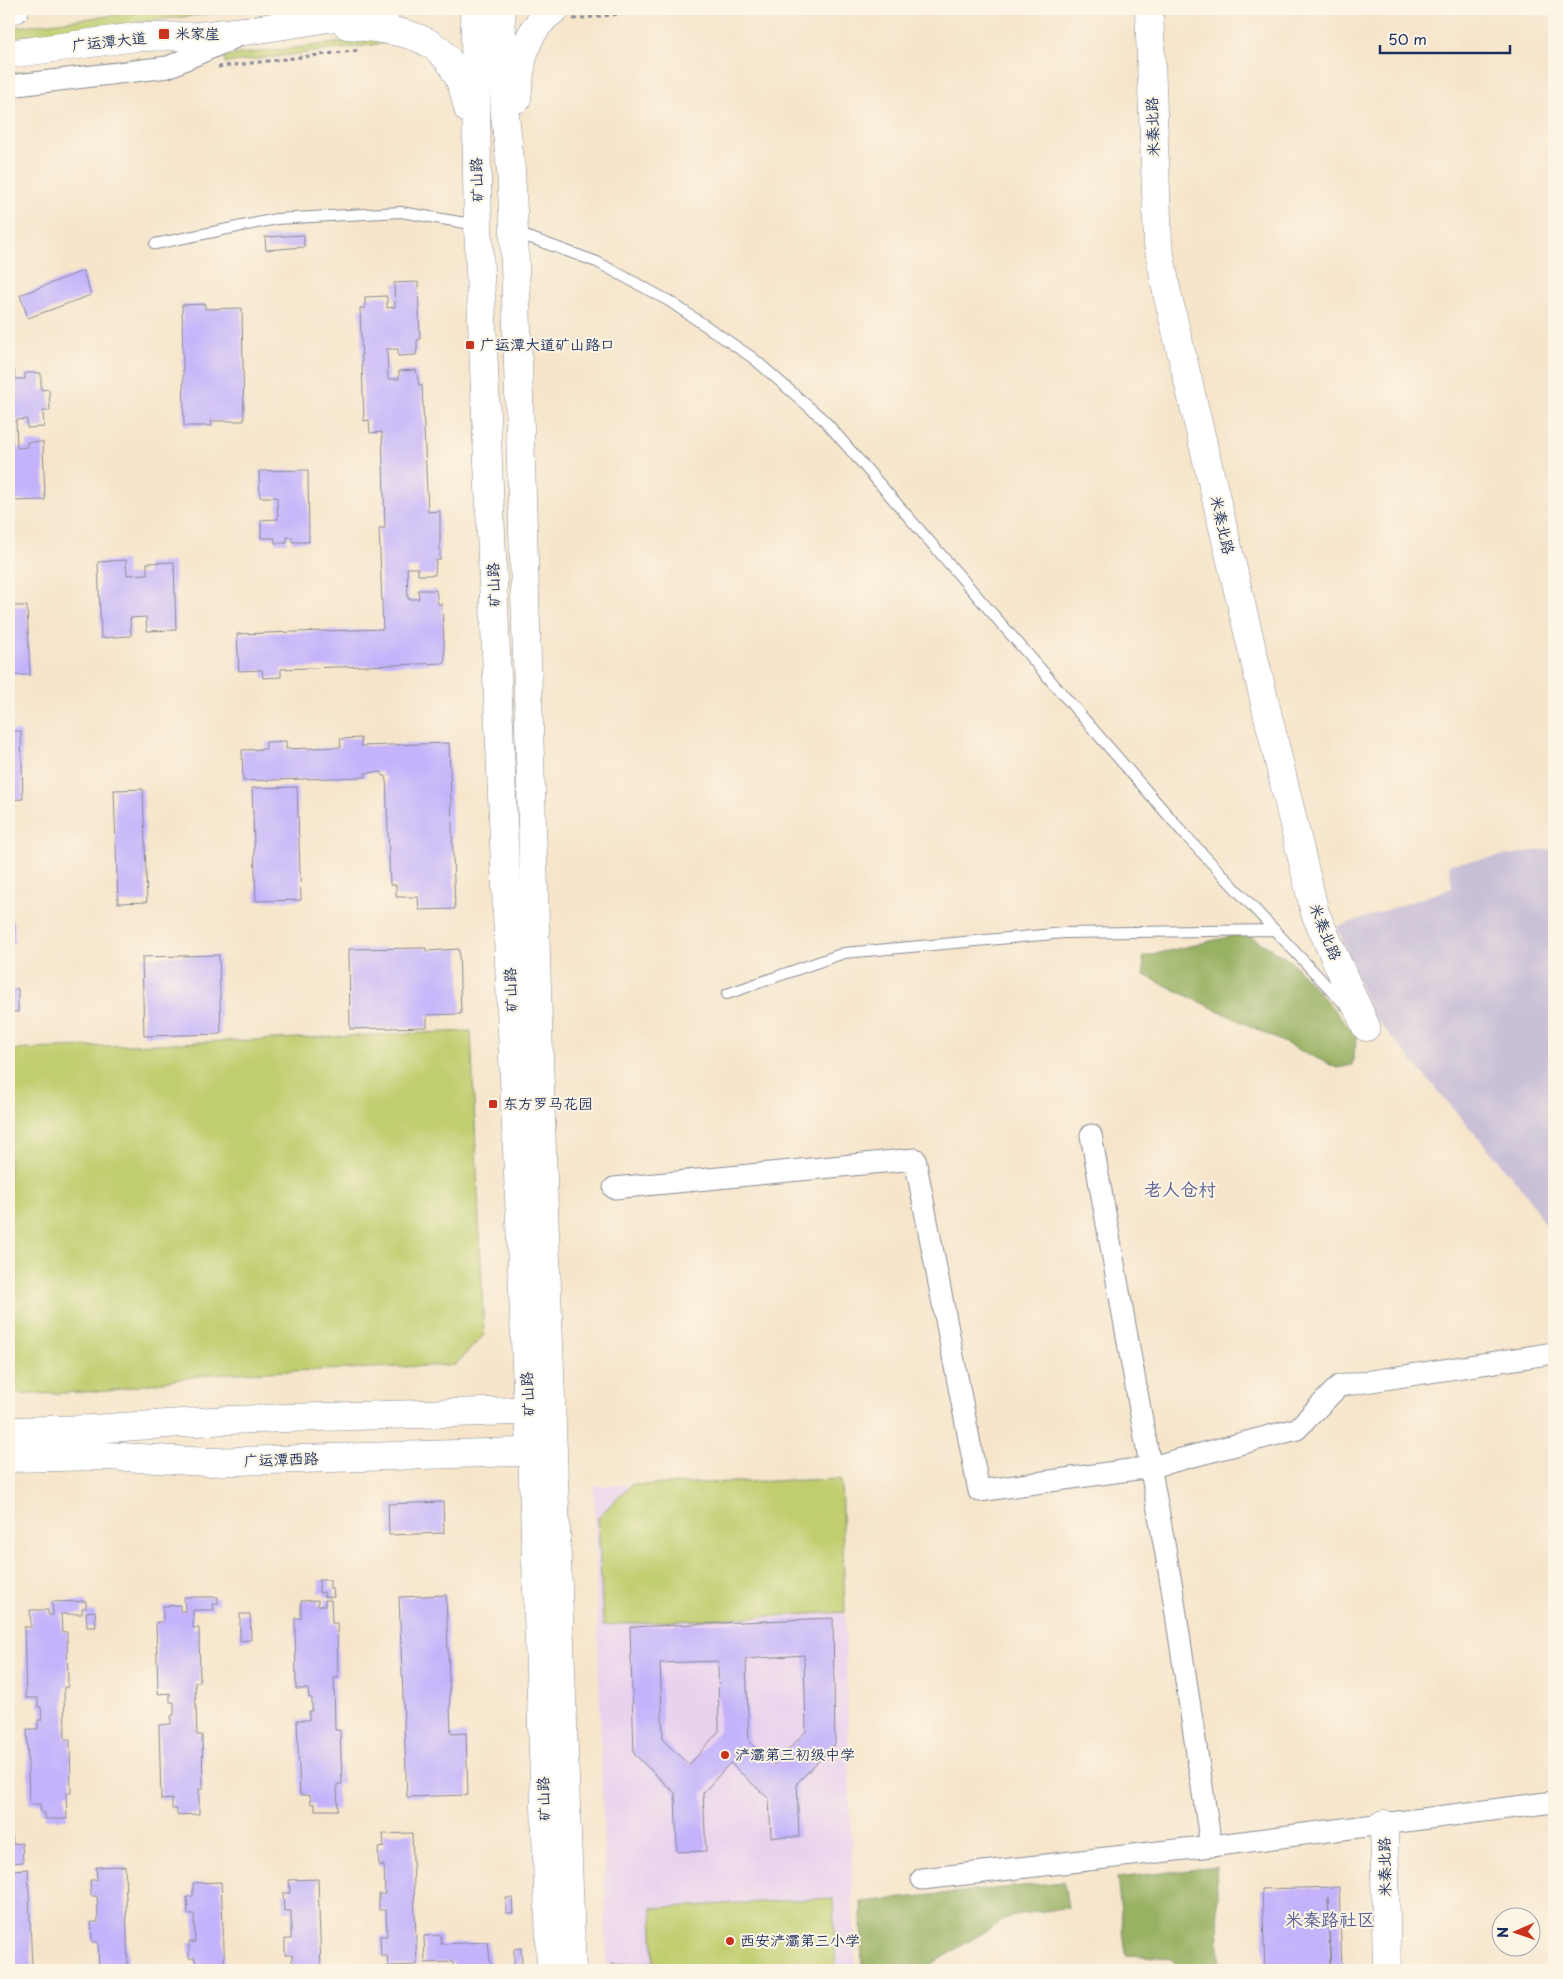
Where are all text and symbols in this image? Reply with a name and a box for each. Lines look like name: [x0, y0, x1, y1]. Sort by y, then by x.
place label: 米家崖: [175, 21, 220, 44]
scale bar: [1380, 22, 1510, 54]
street label: 广运潭大道: [70, 25, 147, 56]
marker: 米家崖: [157, 27, 171, 41]
text: 50 m: [1388, 27, 1427, 50]
street label: 米秦北路: [1139, 97, 1164, 157]
street label: 矿山路: [463, 157, 488, 203]
place label: 广运潭大道矿山路口: [480, 332, 615, 355]
marker: 广运潭大道矿山路口: [464, 339, 476, 351]
street label: 米秦北路: [1206, 493, 1241, 556]
street label: 矿山路: [480, 562, 505, 608]
street label: 米秦北路: [1304, 899, 1348, 964]
street label: 矿山路: [497, 967, 522, 1013]
place label: 东方罗马花园: [503, 1091, 593, 1114]
marker: 东方罗马花园: [487, 1098, 499, 1110]
district label: 老人仓村: [1144, 1175, 1216, 1202]
street label: 矿山路: [514, 1371, 539, 1417]
street label: 广运潭西路: [243, 1446, 319, 1471]
place label: 浐灞第三初级中学: [735, 1742, 855, 1765]
marker: 浐灞第三初级中学: [719, 1749, 731, 1761]
street label: 矿山路: [530, 1776, 555, 1822]
street label: 米秦北路: [1371, 1837, 1396, 1897]
district label: 米秦路社区: [1285, 1905, 1375, 1932]
north arrow: [1490, 1906, 1540, 1956]
text: N: [1492, 1927, 1513, 1938]
place label: 西安浐灞第三小学: [740, 1928, 860, 1951]
marker: 西安浐灞第三小学: [724, 1935, 736, 1947]

